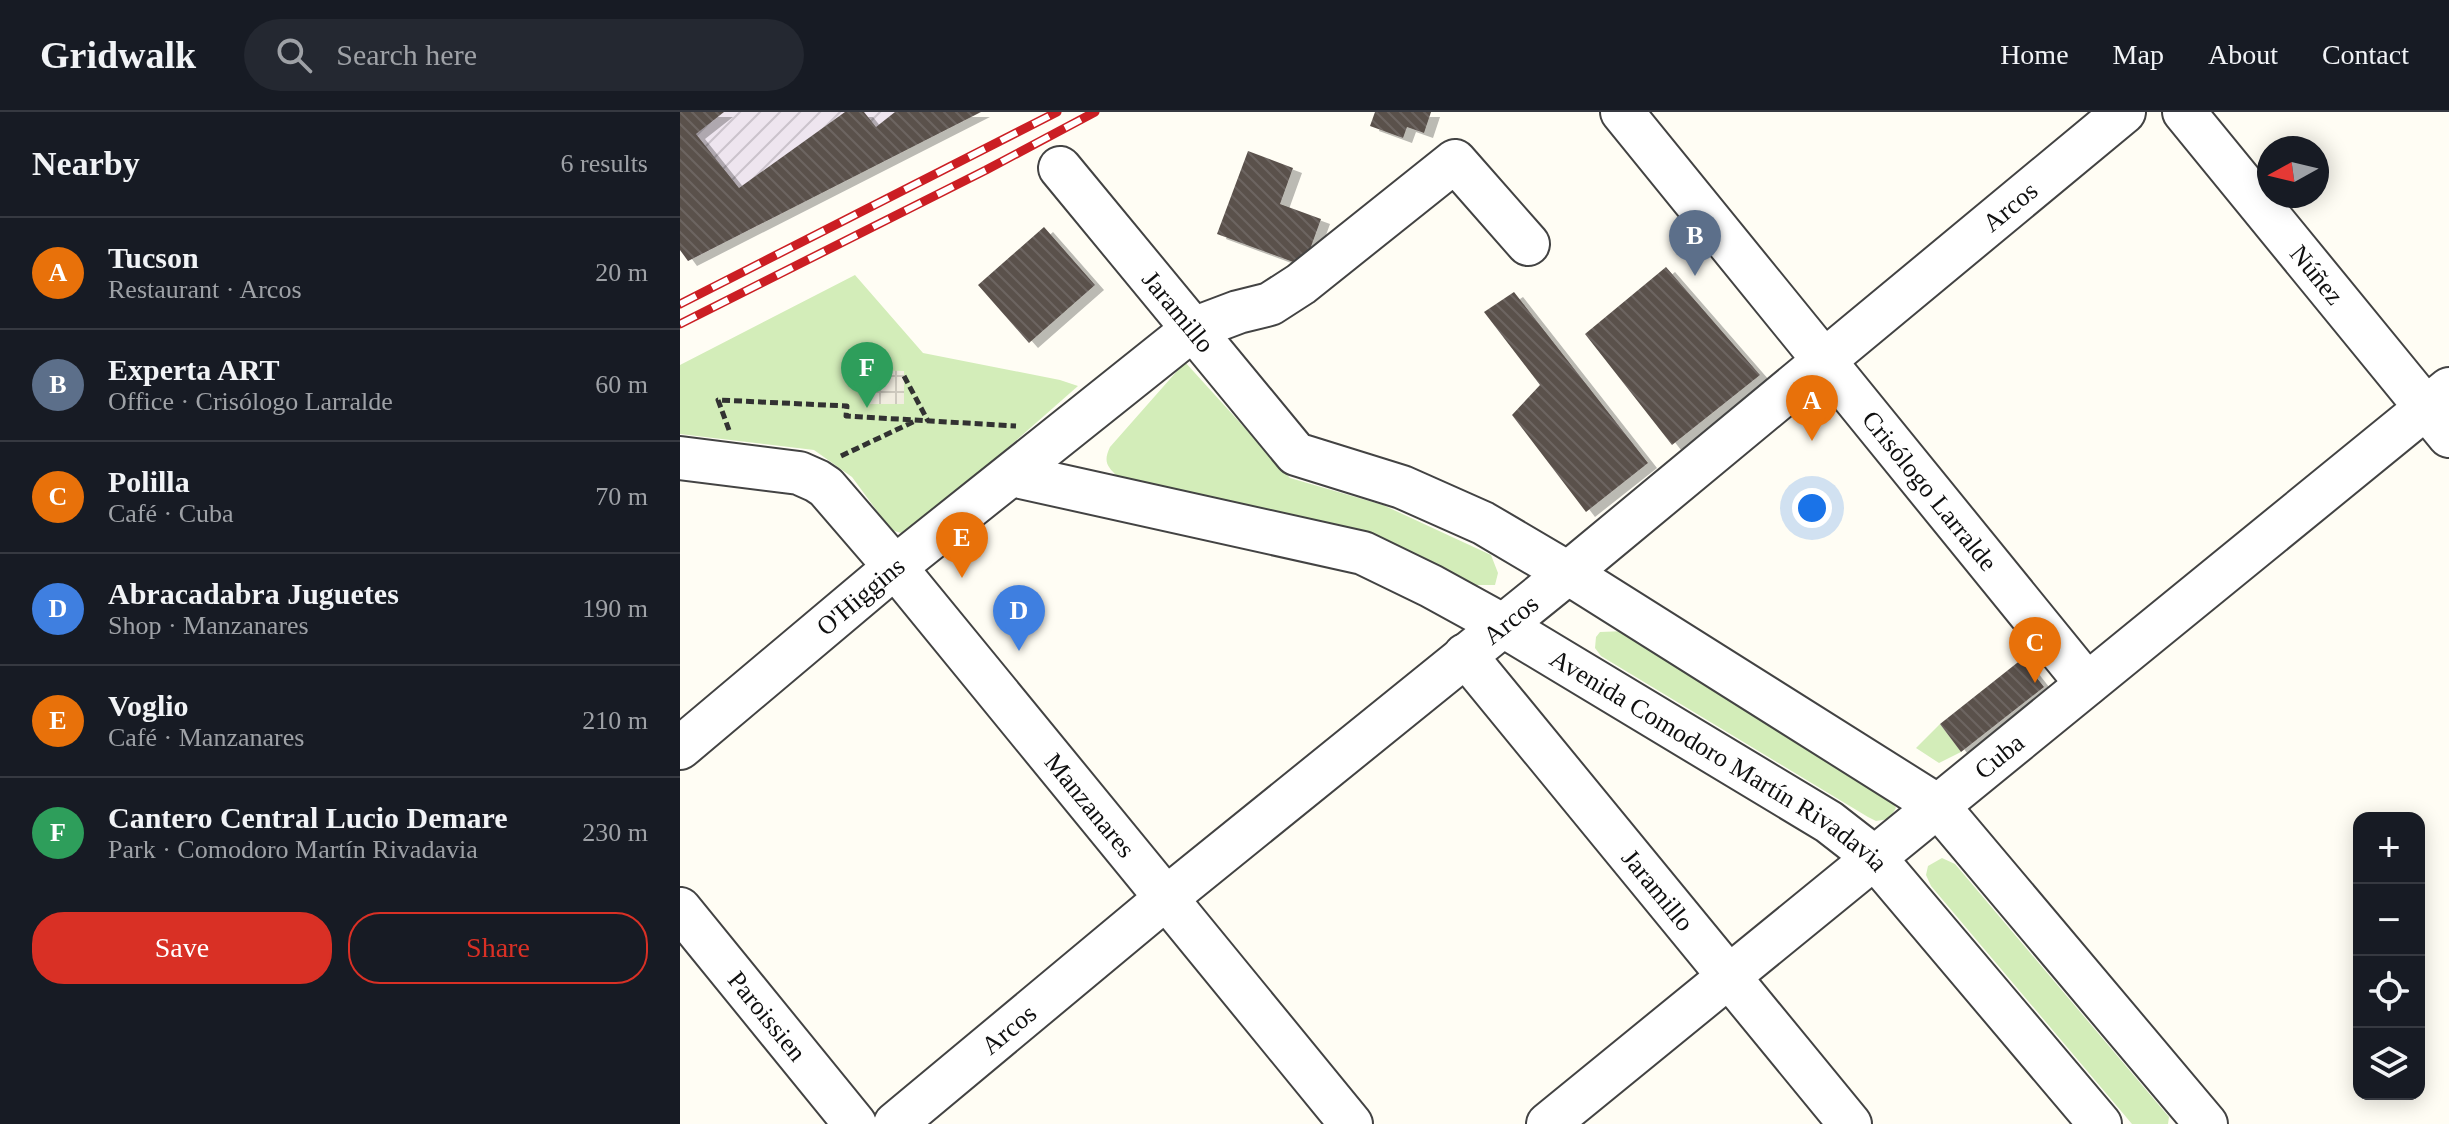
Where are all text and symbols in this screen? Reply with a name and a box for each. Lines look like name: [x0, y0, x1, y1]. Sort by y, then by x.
search box: [244, 19, 804, 91]
icon: search: [272, 33, 316, 77]
text: Gridwalk: [40, 34, 196, 76]
text: Search here: [336, 38, 477, 71]
text: Home: [2000, 39, 2069, 70]
text: Map: [2113, 39, 2164, 70]
text: About: [2208, 39, 2278, 70]
text: Contact: [2322, 39, 2409, 70]
north arrow: [2257, 136, 2329, 208]
text: Nearby: [32, 145, 140, 182]
text: 6 results: [561, 149, 648, 178]
street label: Arcos: [1977, 176, 2044, 238]
pin: B: [1669, 210, 1721, 276]
street label: Núñez: [2284, 239, 2349, 310]
text: Tucson: [108, 241, 199, 274]
text: A: [49, 258, 67, 287]
text: 20 m: [595, 258, 648, 287]
street label: Jaramillo: [1136, 265, 1220, 358]
text: Restaurant · Arcos: [108, 275, 302, 304]
pin: F: [841, 342, 893, 408]
text: Experta ART: [108, 353, 279, 386]
text: B: [49, 370, 67, 399]
text: 60 m: [595, 370, 648, 399]
pin: A: [1786, 375, 1838, 441]
text: Office · Crisólogo Larralde: [108, 387, 393, 416]
street label: Crisólogo Larralde: [1856, 405, 2003, 577]
text: Polilla: [108, 465, 190, 498]
text: C: [49, 482, 67, 511]
text: 70 m: [595, 482, 648, 511]
your location: [1792, 488, 1832, 528]
text: Café · Cuba: [108, 499, 234, 528]
pin: E: [936, 512, 988, 578]
street label: O'Higgins: [811, 551, 911, 642]
text: Abracadabra Juguetes: [108, 577, 399, 610]
pin: D: [993, 585, 1045, 651]
street label: Arcos: [1478, 589, 1544, 651]
text: D: [49, 594, 67, 623]
text: 190 m: [582, 594, 648, 623]
text: Shop · Manzanares: [108, 611, 309, 640]
pin: C: [2009, 617, 2061, 683]
street label: Avenida Comodoro Martín Rivadavia: [1545, 644, 1894, 877]
text: Voglio: [108, 689, 189, 722]
text: E: [49, 706, 67, 735]
text: 210 m: [582, 706, 648, 735]
text: Café · Manzanares: [108, 723, 304, 752]
street label: Cuba: [1969, 728, 2030, 785]
street label: Manzanares: [1039, 748, 1141, 863]
text: Cantero Central Lucio Demare: [108, 801, 508, 834]
map controls: [2353, 812, 2425, 1100]
button: +: [2353, 812, 2425, 884]
text: F: [50, 818, 66, 847]
text: 230 m: [582, 818, 648, 847]
text: Park · Comodoro Martín Rivadavia: [108, 835, 478, 864]
street label: Jaramillo: [1616, 844, 1699, 937]
button: −: [2353, 884, 2425, 956]
button: Save: [32, 912, 332, 984]
button: Share: [348, 912, 648, 984]
button: locate: [2353, 956, 2425, 1028]
street label: Paroissien: [722, 966, 812, 1067]
street label: Arcos: [976, 999, 1042, 1061]
button: layers: [2353, 1028, 2425, 1100]

